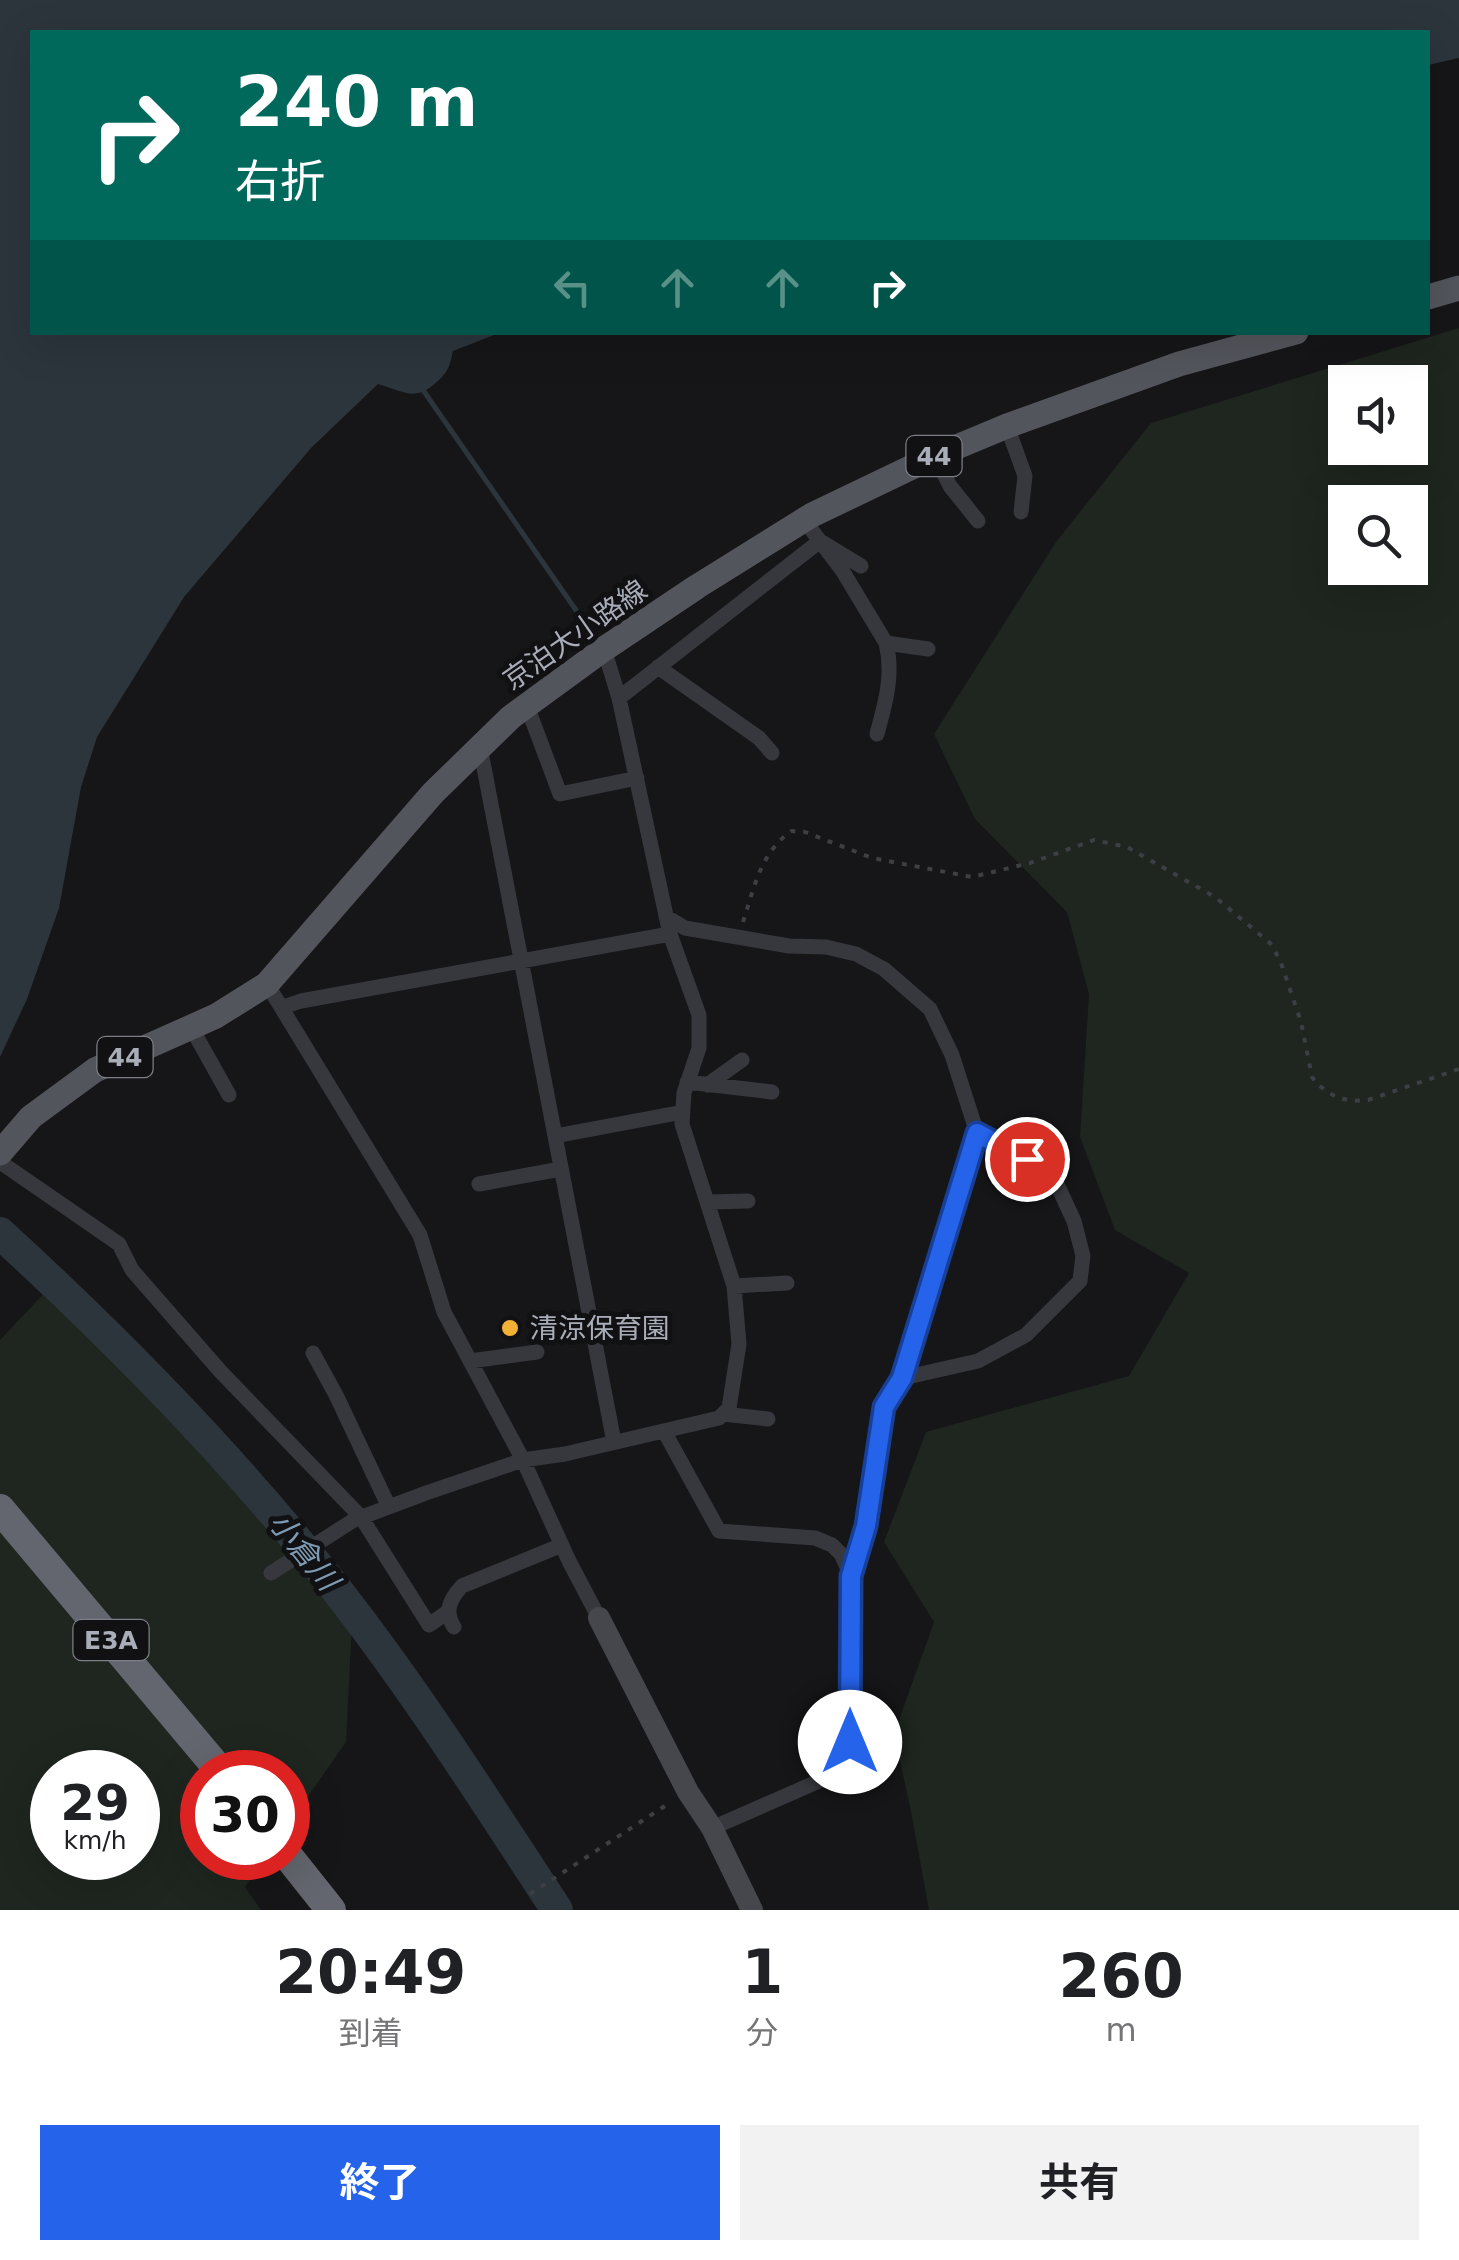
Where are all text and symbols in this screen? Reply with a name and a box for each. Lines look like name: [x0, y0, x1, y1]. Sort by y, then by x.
text: 240 m: [235, 61, 478, 143]
icon: right: [70, 70, 200, 200]
text: 右折: [235, 155, 325, 208]
icon: left: [545, 260, 600, 315]
icon: ahead: [650, 260, 705, 315]
icon: ahead: [755, 260, 810, 315]
icon: right: [860, 260, 915, 315]
map controls: [1328, 365, 1428, 585]
button: sound: [1328, 365, 1428, 465]
road number: 44: [906, 436, 962, 476]
button: search: [1328, 485, 1428, 585]
street label: 京泊大小路線: [497, 573, 653, 697]
road number: 44: [98, 1037, 152, 1077]
pin: [985, 1117, 1070, 1202]
icon: arrive: [1000, 1132, 1055, 1187]
place label: 清涼保育園: [530, 1312, 670, 1345]
marker: 清涼保育園: [499, 1317, 521, 1339]
water label: 小倉川: [262, 1505, 348, 1599]
road number: E3A: [74, 1620, 148, 1660]
position arrow: [798, 1690, 902, 1794]
speed limit sign: 30: [180, 1750, 310, 1880]
text: 29: [60, 1774, 130, 1832]
text: km/h: [63, 1826, 127, 1855]
text: 20:49: [275, 1937, 466, 2007]
text: 1: [742, 1937, 783, 2007]
text: 260: [1059, 1941, 1184, 2011]
text: m: [1106, 2011, 1137, 2049]
text: 到着: [339, 2014, 403, 2052]
text: 分: [746, 2014, 778, 2052]
button: 終了: [40, 2125, 720, 2240]
button: 共有: [740, 2125, 1419, 2240]

